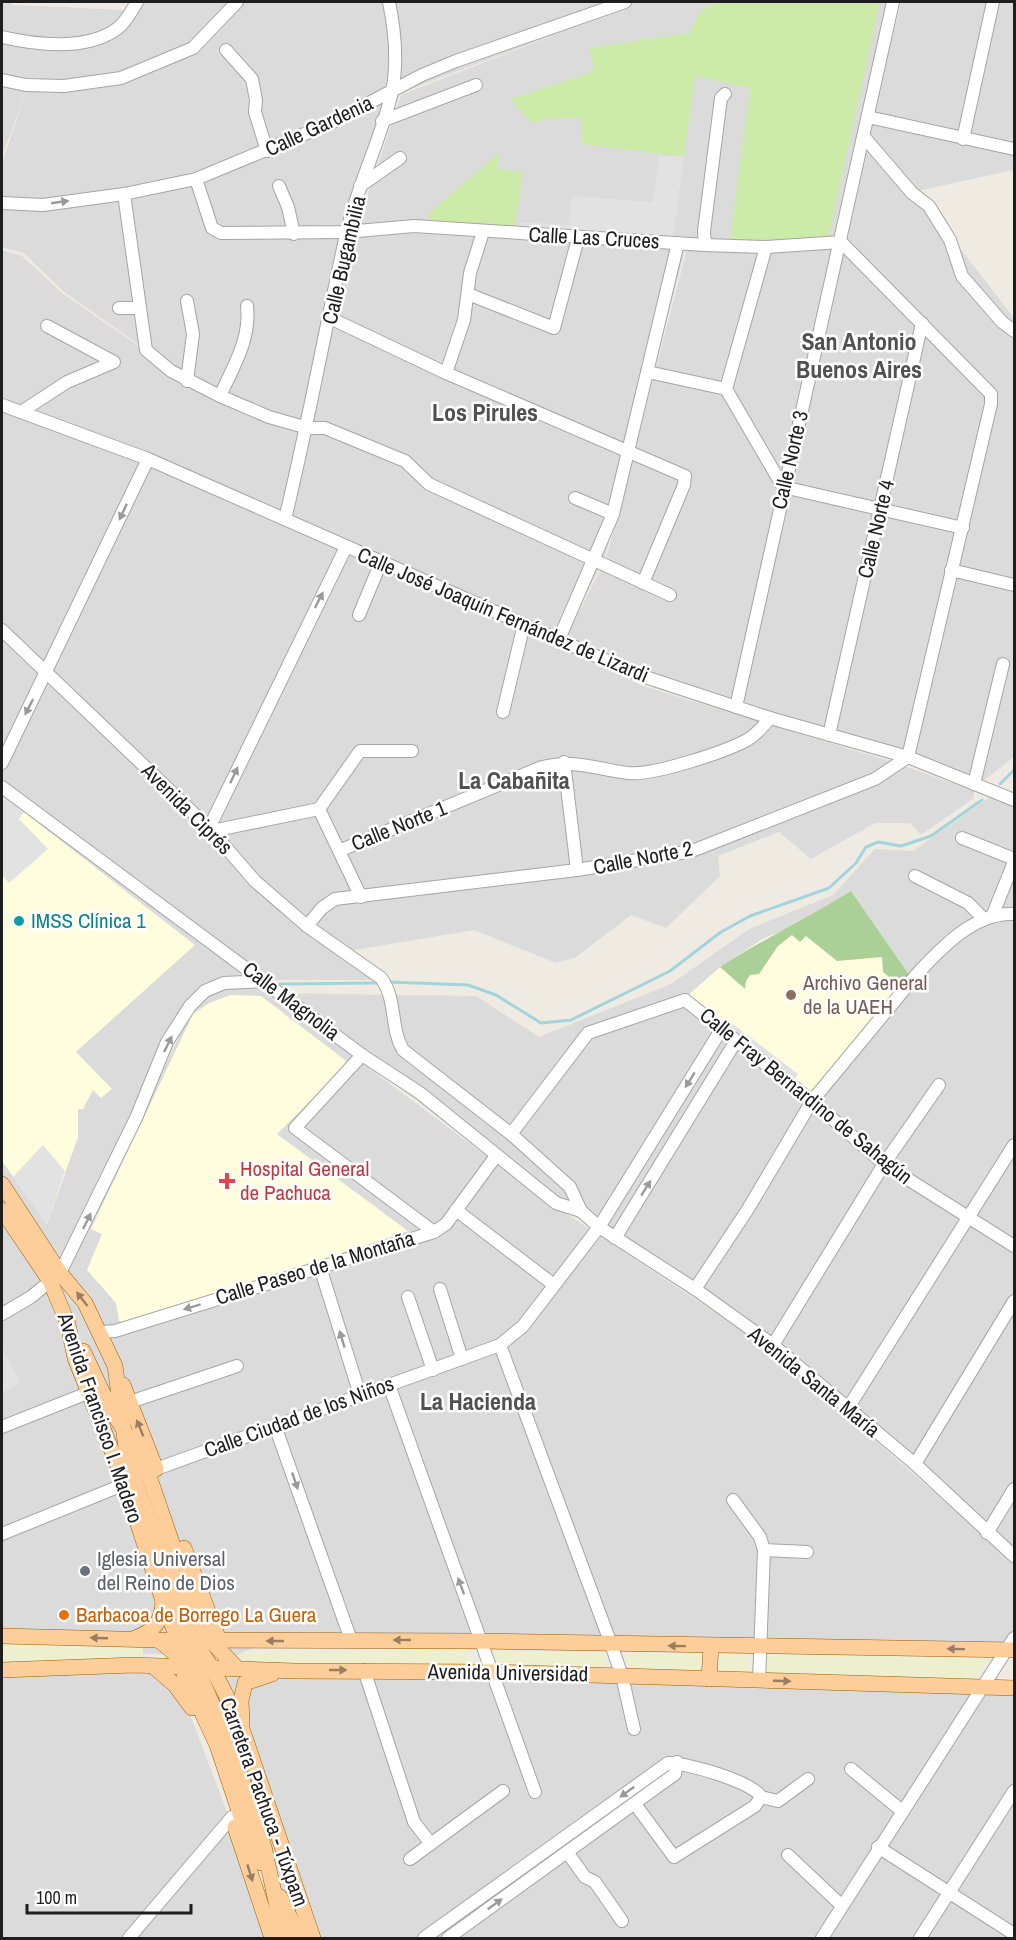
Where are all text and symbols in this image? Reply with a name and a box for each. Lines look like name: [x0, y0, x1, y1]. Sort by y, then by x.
street label: Calle Gardenia: [260, 88, 378, 163]
street label: Calle Bugambilia: [315, 192, 372, 327]
one-way arrow: [50, 198, 69, 207]
street label: Calle Las Cruces: [528, 220, 660, 255]
district label: San Antonio Buenos Aires: [796, 325, 922, 385]
district label: Los Pirules: [432, 396, 538, 428]
street label: Calle Norte 3: [764, 408, 815, 512]
street label: Calle Norte 4: [850, 476, 901, 581]
one-way arrow: [118, 503, 128, 520]
street label: Calle José Joaquín Fernández de Lizardi: [353, 540, 653, 689]
one-way arrow: [314, 591, 324, 608]
one-way arrow: [25, 698, 34, 715]
street label: Avenida Ciprés: [135, 756, 239, 861]
district label: La Cabañita: [458, 764, 570, 796]
one-way arrow: [230, 767, 239, 784]
street label: Calle Norte 1: [347, 793, 451, 858]
street label: Calle Norte 2: [591, 834, 695, 881]
place label: IMSS Clínica 1: [31, 906, 146, 935]
marker: IMSS Clínica 1: [12, 914, 26, 928]
street label: Calle Magnolia: [237, 954, 346, 1047]
place label: Archivo General de la UAEH: [802, 968, 927, 1021]
marker: Archivo General de la UAEH: [784, 988, 798, 1002]
street label: Calle Fray Bernardino de Sahagún: [694, 1001, 919, 1191]
one-way arrow: [163, 1035, 172, 1052]
one-way arrow: [685, 1071, 696, 1088]
place label: Hospital General de Pachuca: [240, 1154, 369, 1207]
marker: Hospital General de Pachuca: [218, 1172, 236, 1190]
one-way arrow: [641, 1180, 652, 1196]
one-way arrow: [82, 1212, 91, 1229]
street label: Calle Paseo de la Montaña: [212, 1223, 418, 1312]
one-way arrow: [76, 1291, 88, 1306]
one-way arrow: [183, 1303, 201, 1312]
street label: Avenida Francisco I. Madero: [50, 1308, 150, 1527]
street label: Avenida Santa María: [742, 1319, 887, 1444]
one-way arrow: [337, 1330, 346, 1348]
street label: Calle Ciudad de los Niños: [200, 1369, 398, 1464]
district label: La Hacienda: [420, 1385, 536, 1417]
one-way arrow: [135, 1419, 144, 1437]
one-way arrow: [290, 1472, 300, 1490]
place label: Iglesia Universal del Reino de Dios: [97, 1544, 235, 1597]
marker: Iglesia Universal del Reino de Dios: [78, 1564, 92, 1578]
one-way arrow: [456, 1577, 466, 1595]
place label: Barbacoa de Borrego La Guera: [76, 1600, 317, 1629]
marker: Barbacoa de Borrego La Guera: [57, 1608, 71, 1622]
one-way arrow: [90, 1634, 109, 1643]
one-way arrow: [266, 1636, 285, 1646]
one-way arrow: [392, 1636, 411, 1645]
one-way arrow: [668, 1641, 687, 1650]
one-way arrow: [947, 1645, 966, 1654]
street label: Avenida Universidad: [427, 1657, 589, 1688]
one-way arrow: [328, 1665, 347, 1675]
one-way arrow: [773, 1677, 792, 1686]
street label: Carretera Pachuca - Túxpam: [213, 1693, 316, 1910]
one-way arrow: [620, 1786, 636, 1798]
one-way arrow: [245, 1864, 255, 1882]
scale bar: [27, 1877, 190, 1915]
text: 100 m: [36, 1885, 77, 1910]
one-way arrow: [487, 1899, 503, 1910]

